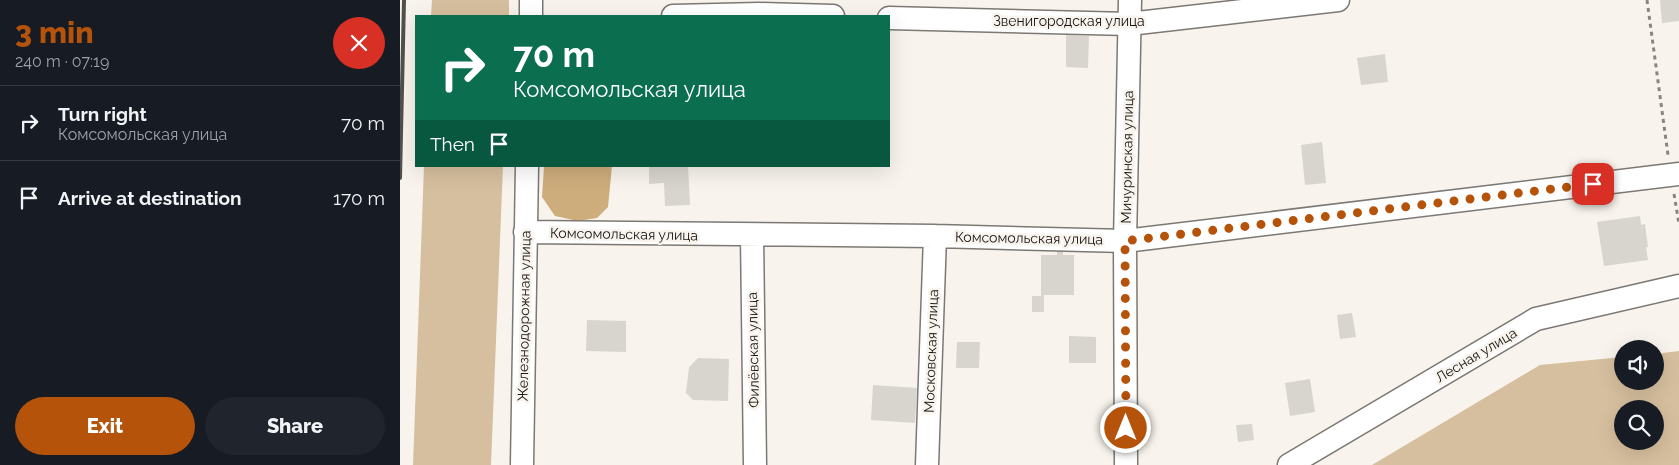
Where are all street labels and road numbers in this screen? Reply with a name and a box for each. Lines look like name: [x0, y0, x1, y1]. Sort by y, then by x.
street label: Звенигородская улица: [993, 13, 1145, 29]
street label: Мичуринская улица: [1118, 90, 1136, 224]
street label: Комсомольская улица: [550, 225, 698, 243]
street label: Комсомольская улица: [955, 229, 1103, 247]
street label: Железнодорожная улица: [515, 230, 533, 402]
street label: Московская улица: [921, 289, 941, 413]
street label: Филёвская улица: [744, 292, 762, 408]
street label: Лесная улица: [1432, 324, 1520, 386]

